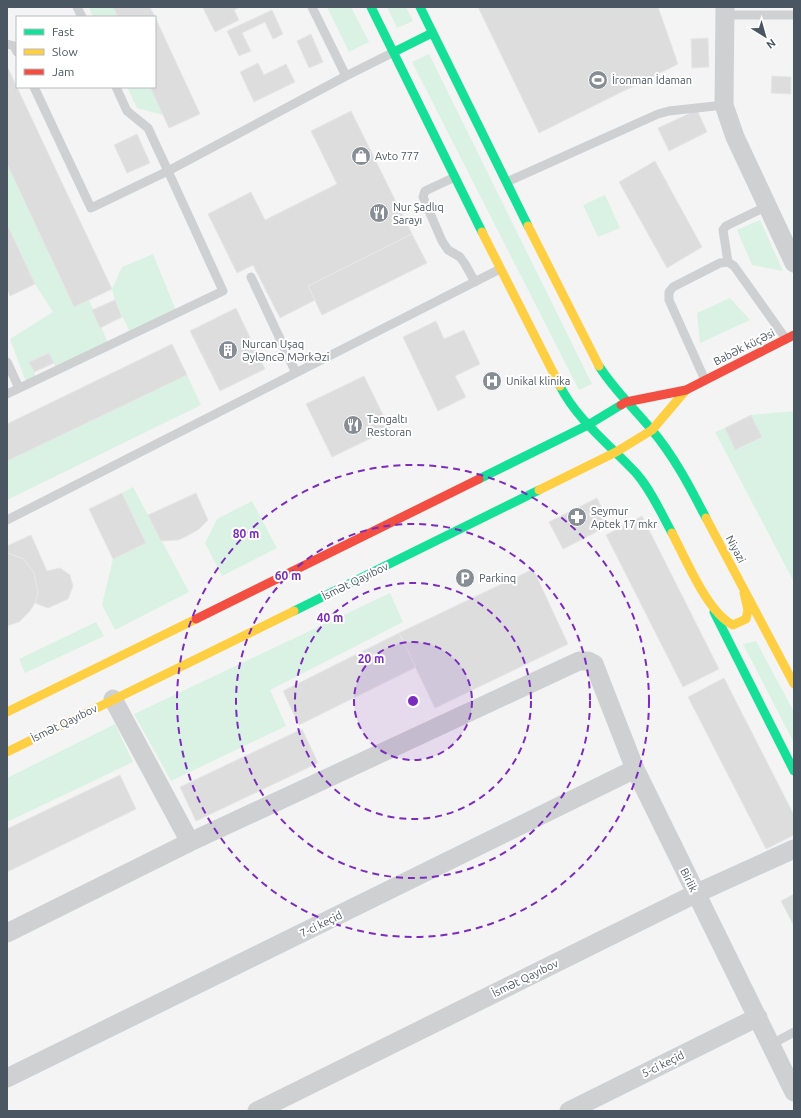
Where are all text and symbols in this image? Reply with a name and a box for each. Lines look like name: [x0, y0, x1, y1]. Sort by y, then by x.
legend: [16, 16, 156, 88]
north arrow: [745, 16, 785, 56]
text: Fast: [52, 25, 74, 38]
text: N: [764, 37, 778, 51]
text: Slow: [52, 45, 78, 58]
text: Jam: [52, 65, 74, 78]
sports icon: İronman İdaman: [587, 69, 609, 91]
place label: İronman İdaman: [612, 74, 692, 86]
shop icon: Avto 777: [350, 145, 372, 167]
place label: Avto 777: [375, 150, 419, 162]
place label: Nur Şadlıq Sarayı: [393, 201, 444, 226]
restaurant icon: Nur Şadlıq Sarayı: [368, 202, 390, 224]
street label: Babək küçəsi: [711, 326, 777, 368]
place label: Nurcan Uşaq Əyləncə Mərkəzi: [242, 338, 330, 363]
building icon: Nurcan Uşaq Əyləncə Mərkəzi: [217, 339, 239, 361]
hospital icon: Unikal klinika: [481, 370, 503, 392]
place label: Unikal klinika: [506, 375, 570, 387]
place label: Tәngaltı Restoran: [367, 413, 412, 438]
restaurant icon: Tәngaltı Restoran: [342, 414, 364, 436]
place label: Seymur Aptek 17 mkr: [591, 505, 658, 530]
pharmacy icon: Seymur Aptek 17 mkr: [566, 506, 588, 528]
text: 80 m: [233, 527, 259, 540]
street label: Niyazi: [724, 533, 748, 565]
street label: İsmət Qayıbov: [320, 560, 391, 602]
parking icon: Parkinq: [454, 567, 476, 589]
text: 60 m: [275, 569, 301, 582]
place label: Parkinq: [479, 572, 516, 584]
text: 40 m: [317, 611, 343, 624]
text: 20 m: [358, 652, 384, 665]
centre of rings: [406, 694, 420, 708]
street label: İsmət Qayıbov: [29, 702, 100, 744]
street label: Birlik: [678, 866, 700, 894]
street label: 7-ci keçid: [298, 909, 344, 939]
street label: İsmət Qayıbov: [490, 957, 561, 999]
street label: 5-ci keçid: [640, 1049, 686, 1079]

